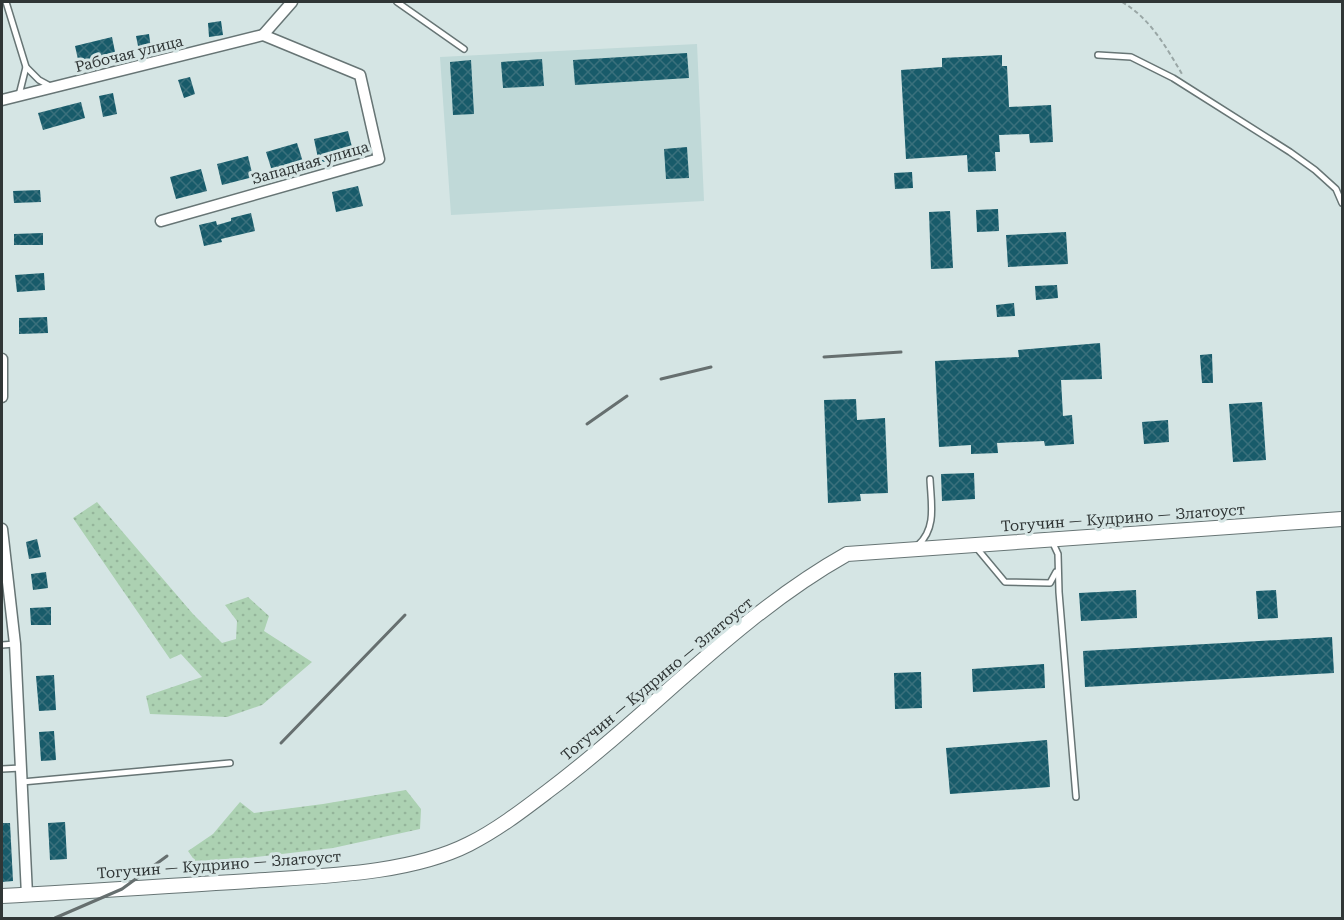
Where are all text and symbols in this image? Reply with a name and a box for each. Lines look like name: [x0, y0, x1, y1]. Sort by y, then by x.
street label: Рабочая улица: [73, 32, 185, 76]
street label: Западная улица: [249, 138, 371, 188]
street label: Тогучин — Кудрино — Златоуст: [1000, 500, 1246, 536]
street label: Тогучин — Кудрино — Златоуст: [557, 593, 757, 765]
street label: Тогучин — Кудрино — Златоуст: [96, 847, 342, 883]

